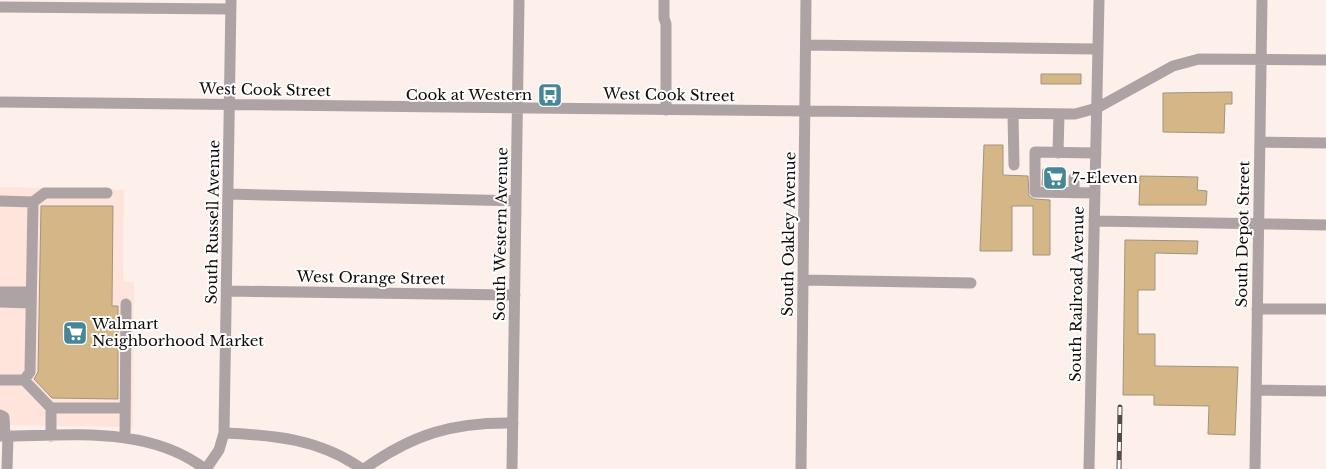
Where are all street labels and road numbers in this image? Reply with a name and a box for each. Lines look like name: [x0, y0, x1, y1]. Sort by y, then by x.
street label: West Cook Street: [198, 79, 331, 100]
street label: West Cook Street: [602, 84, 735, 105]
street label: South Russell Avenue: [202, 140, 223, 304]
street label: South Western Avenue: [489, 147, 512, 321]
street label: South Oakley Avenue: [778, 151, 799, 316]
street label: South Depot Street: [1232, 160, 1253, 308]
street label: South Railroad Avenue: [1065, 206, 1088, 382]
street label: West Orange Street: [295, 267, 446, 288]

